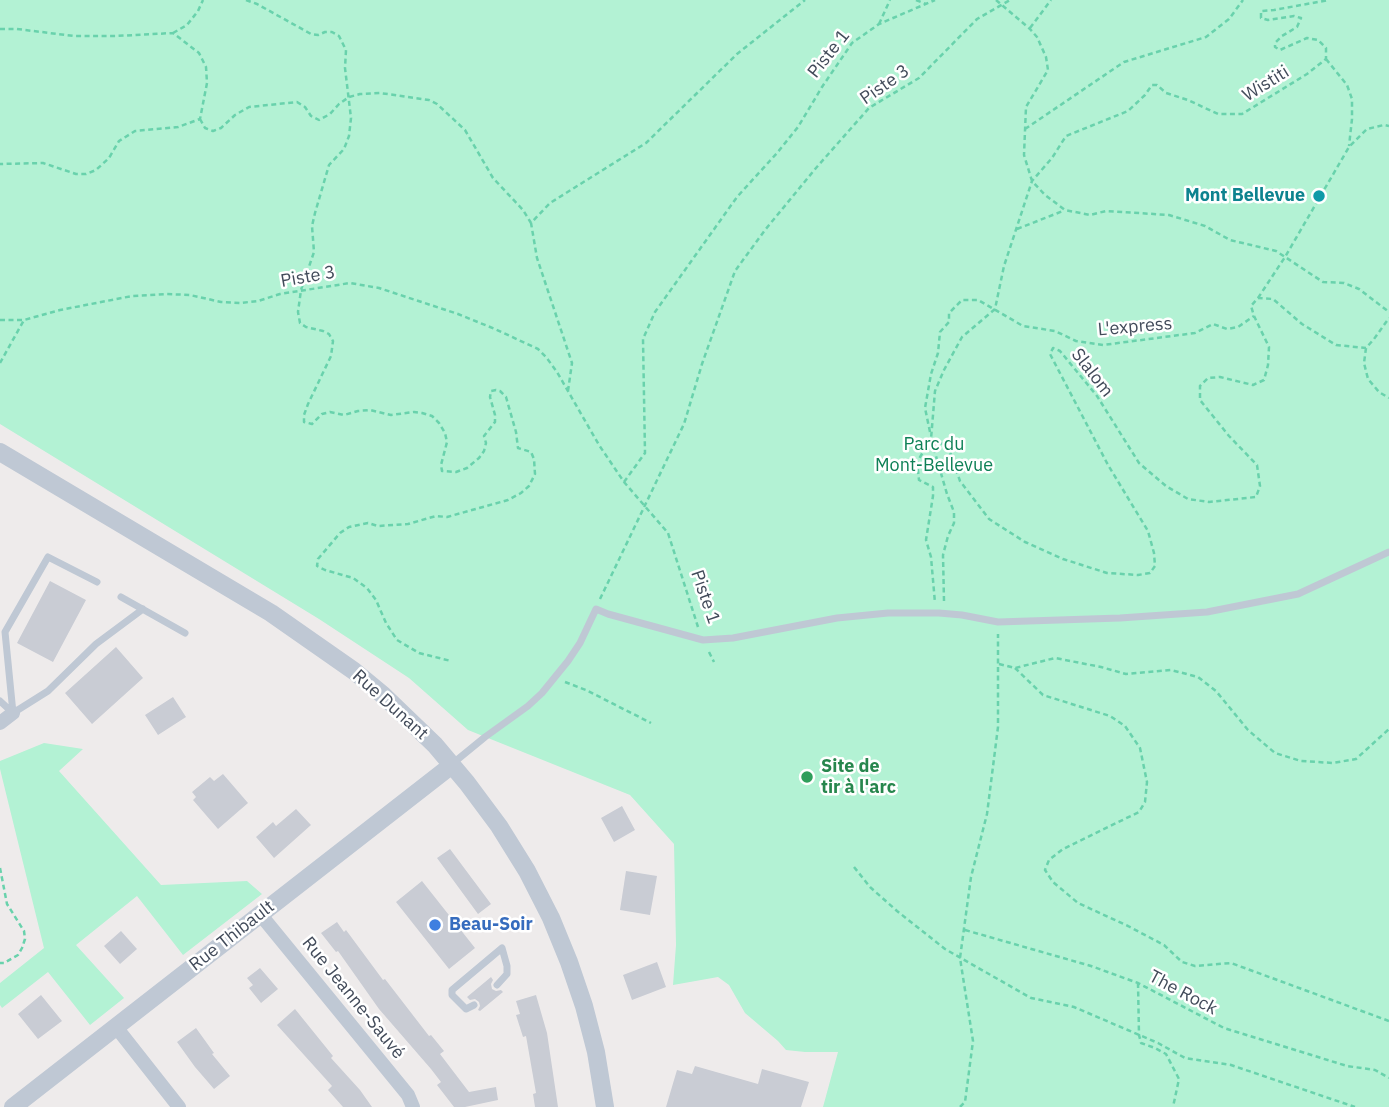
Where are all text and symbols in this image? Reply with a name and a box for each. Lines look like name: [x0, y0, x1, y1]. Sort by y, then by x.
street label: Piste 1: [803, 26, 855, 82]
street label: Piste 3: [856, 60, 914, 110]
street label: Wistiti: [1239, 61, 1293, 107]
place label: Mont Bellevue: [1185, 185, 1305, 207]
marker: Mont Bellevue: [1311, 188, 1327, 204]
street label: Piste 3: [279, 262, 337, 292]
street label: L'express: [1097, 313, 1173, 341]
street label: Slalom: [1066, 344, 1118, 402]
park label: Parc du Mont-Bellevue: [875, 434, 993, 476]
street label: Piste 1: [686, 567, 724, 627]
street label: Rue Dunant: [348, 665, 432, 745]
place label: Site de tir à l'arc: [821, 756, 896, 798]
marker: Site de tir à l'arc: [799, 769, 815, 785]
street label: Rue Thibault: [185, 896, 279, 976]
place label: Beau-Soir: [449, 914, 533, 936]
marker: Beau-Soir: [427, 917, 443, 933]
street label: Rue Jeanne-Sauvé: [297, 933, 409, 1063]
street label: The Rock: [1145, 966, 1221, 1020]

